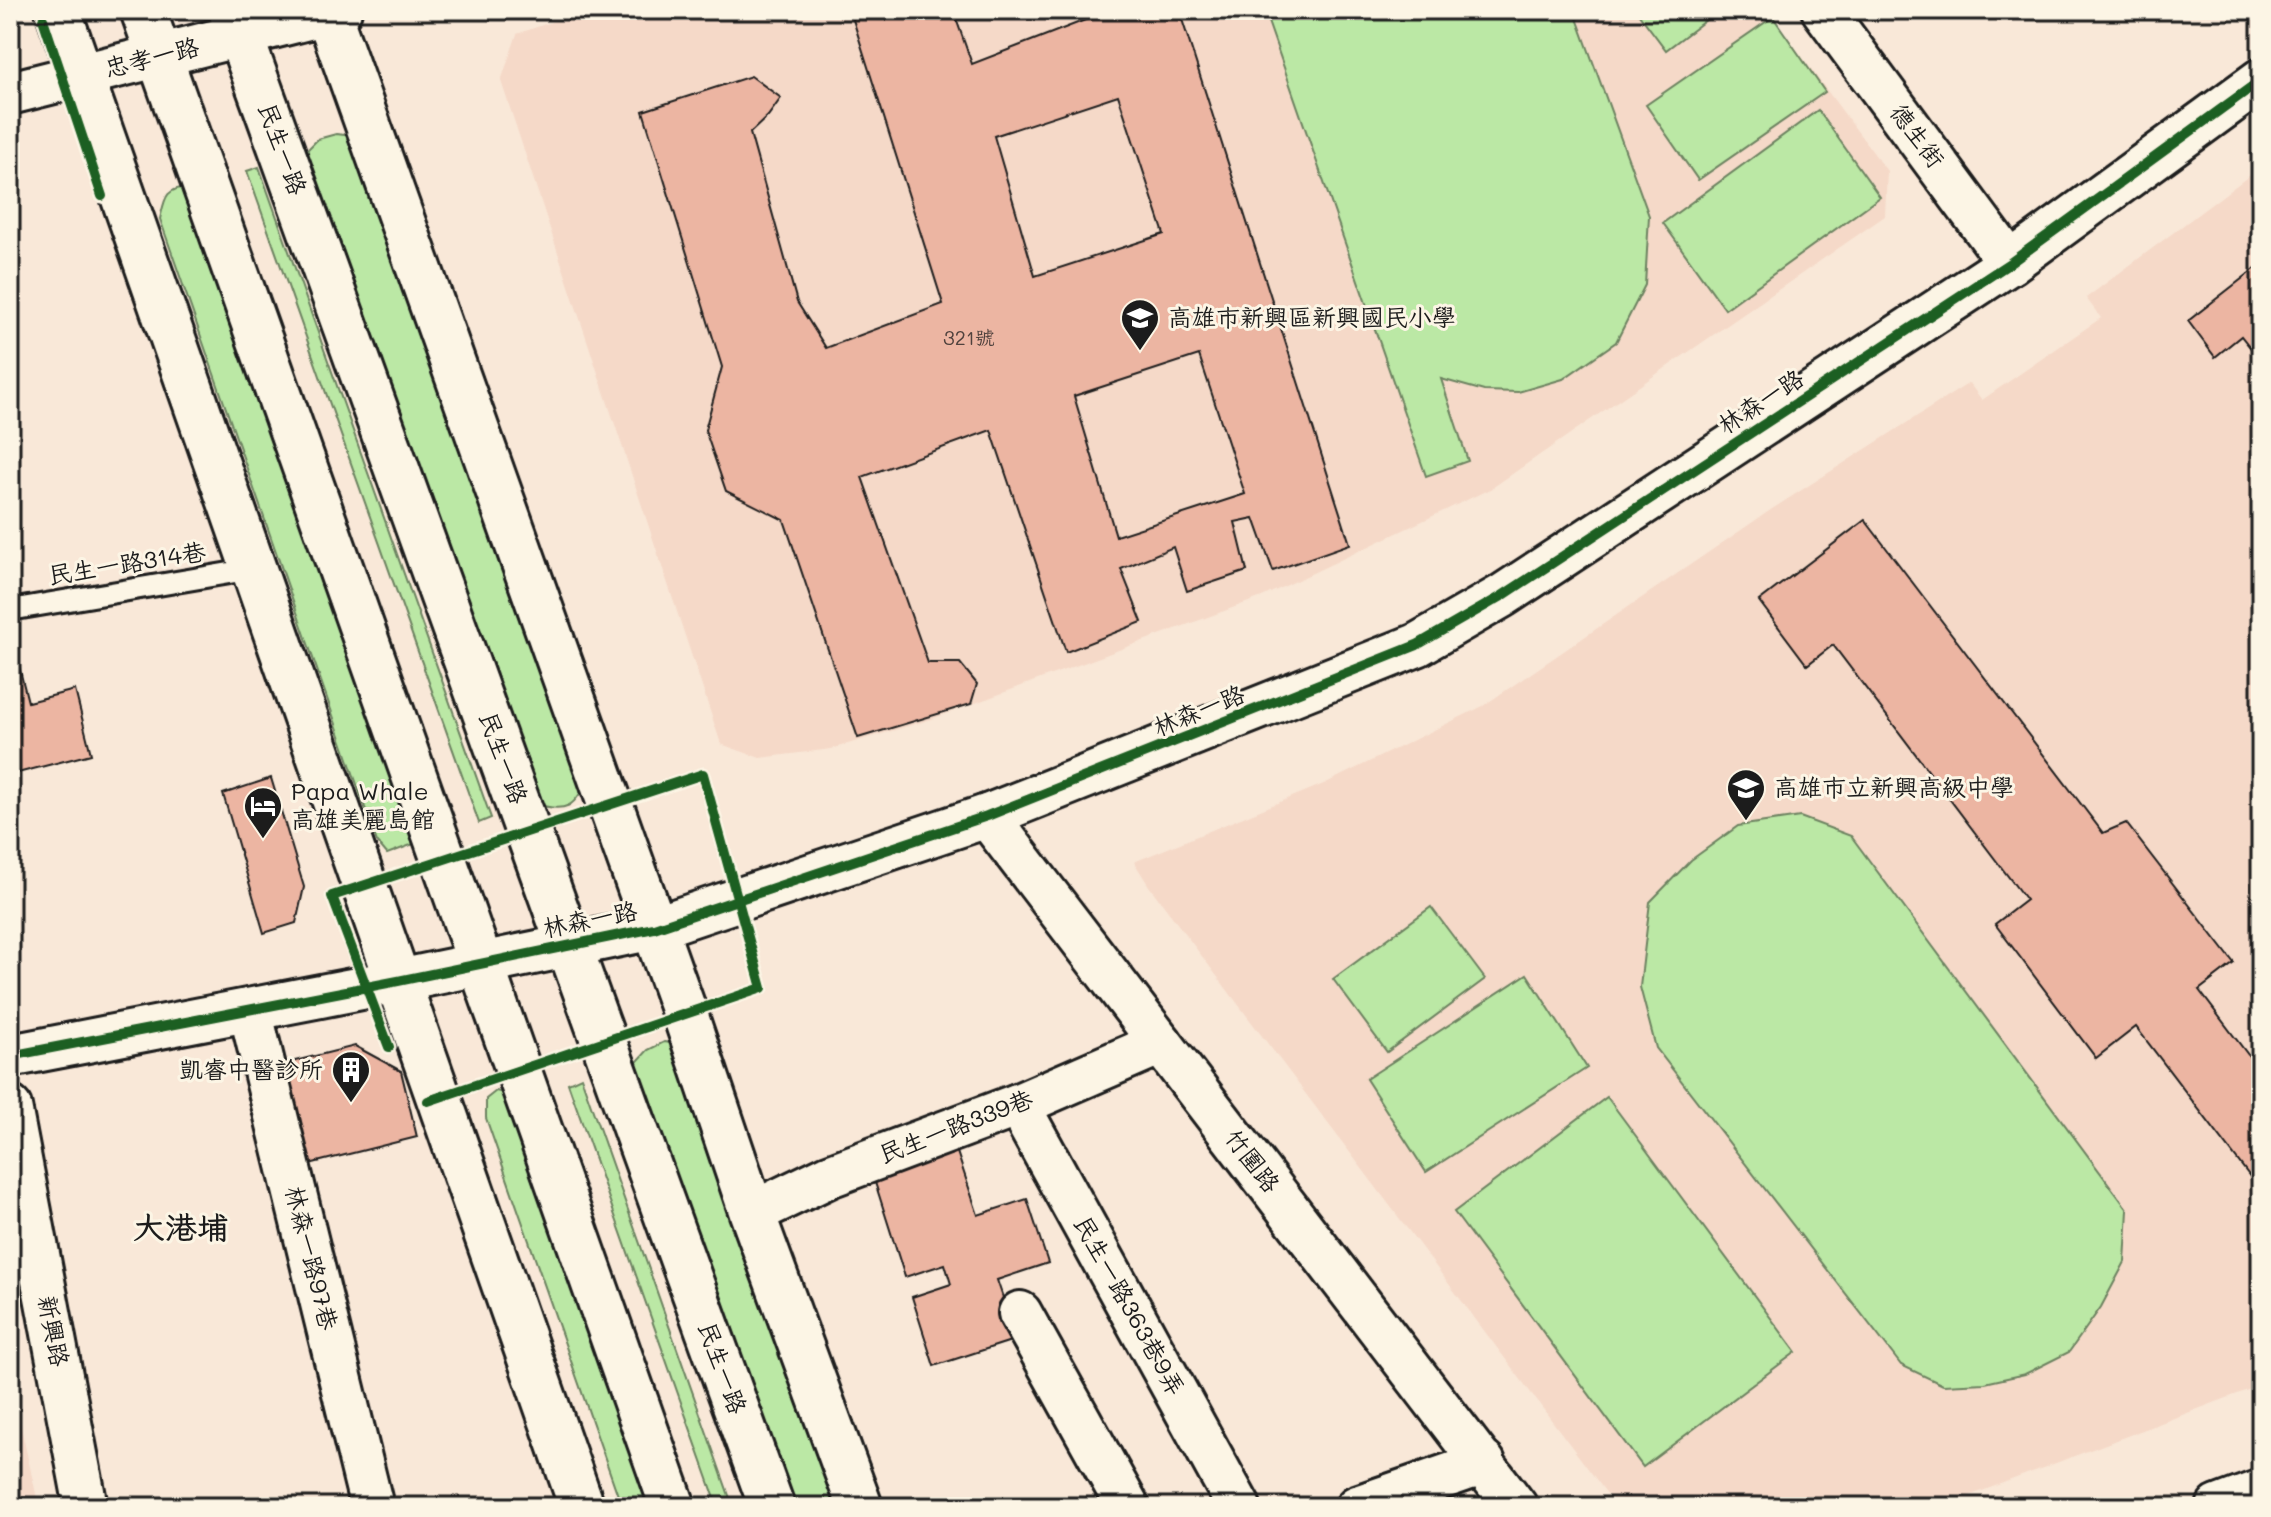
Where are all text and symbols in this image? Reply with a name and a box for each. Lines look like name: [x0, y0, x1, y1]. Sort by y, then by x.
street label: 忠孝一路: [101, 30, 202, 83]
street label: 德生街: [1884, 97, 1952, 173]
street label: 民生一路: [252, 98, 314, 199]
school or university icon: 高雄市新興區新興國民小學: [1119, 297, 1161, 352]
place label: 高雄市新興區新興國民小學: [1168, 301, 1456, 332]
house number: 321號: [943, 324, 995, 350]
street label: 林森一路: [1711, 362, 1809, 440]
street label: 民生一路314巷: [46, 535, 208, 590]
street label: 林森一路: [1148, 677, 1249, 742]
street label: 民生一路: [473, 707, 535, 808]
school or university icon: 高雄市立新興高級中學: [1725, 767, 1767, 822]
place label: 高雄市立新興高級中學: [1774, 771, 2014, 802]
place label: Papa Whale 高雄美麗島館: [291, 775, 435, 834]
hotel icon: Papa Whale 高雄美麗島館: [242, 785, 284, 840]
street label: 林森一路: [540, 894, 640, 943]
building icon: 凱睿中醫診所: [330, 1049, 372, 1104]
place label: 凱睿中醫診所: [179, 1053, 323, 1084]
street label: 民生一路339巷: [874, 1082, 1037, 1169]
street label: 竹圍路: [1219, 1122, 1288, 1198]
street label: 林森一路97巷: [280, 1182, 345, 1333]
district label: 大港埔: [133, 1205, 229, 1247]
street label: 民生一路363巷9弄: [1068, 1210, 1193, 1401]
street label: 新興路: [32, 1292, 77, 1369]
street label: 民生一路: [692, 1317, 754, 1418]

